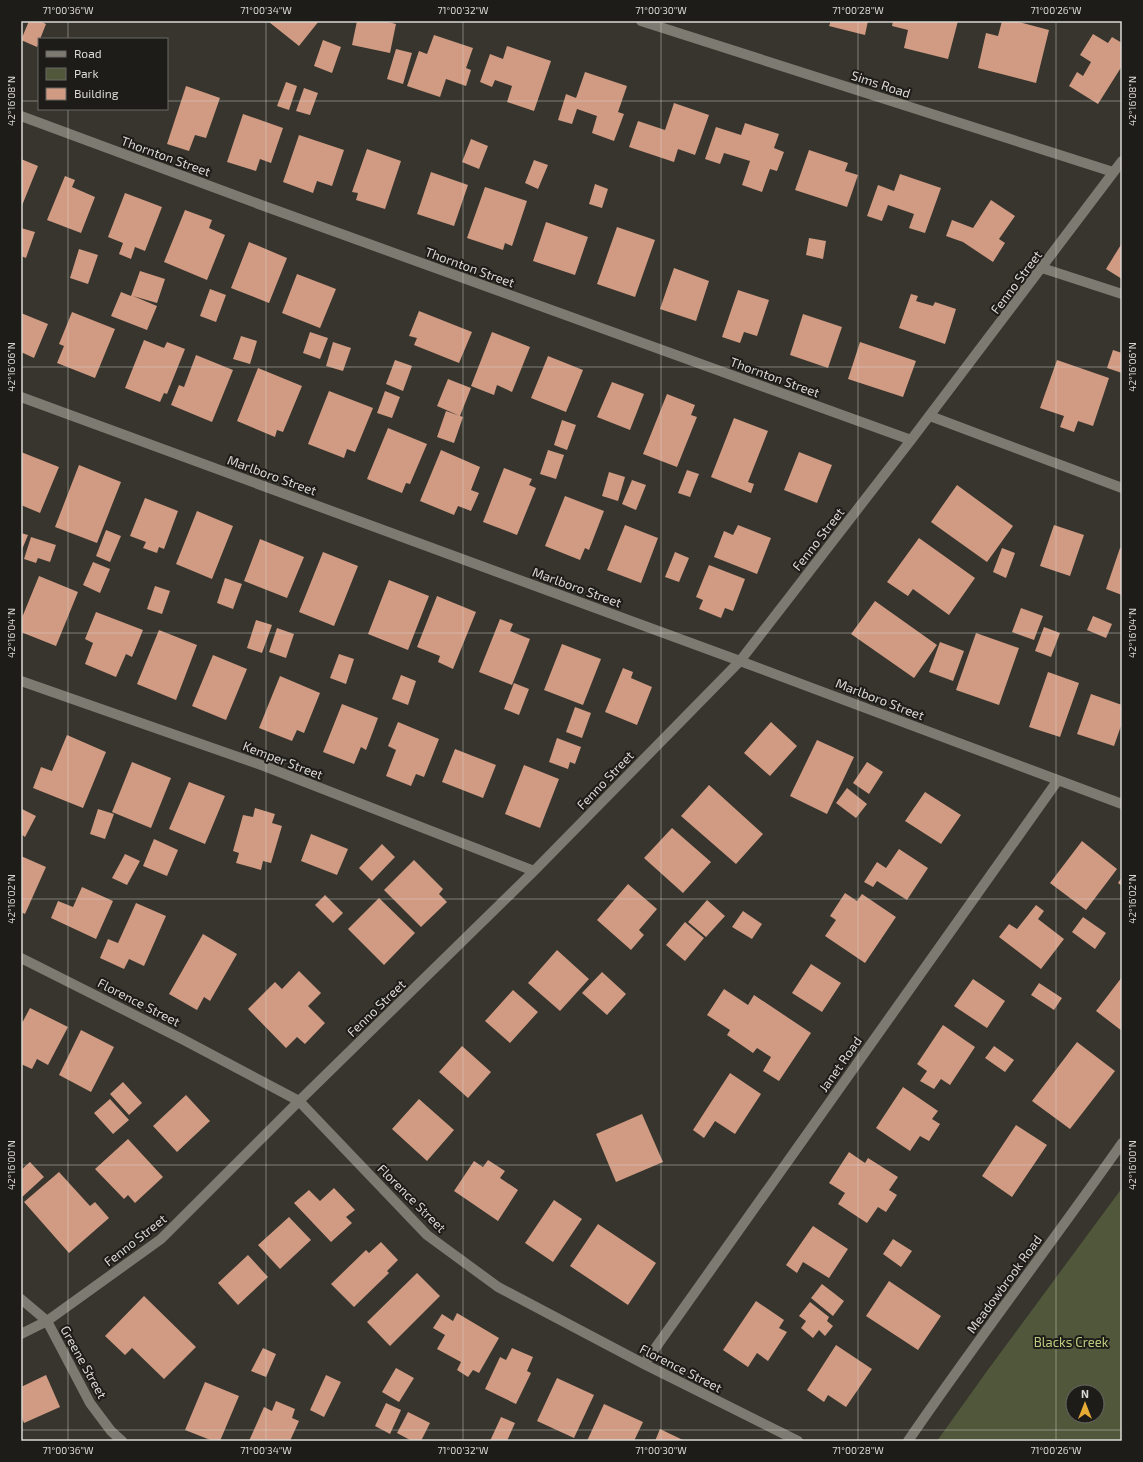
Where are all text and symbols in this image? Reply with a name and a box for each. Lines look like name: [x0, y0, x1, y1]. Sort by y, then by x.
text: 71°00'36"W: [42, 4, 94, 16]
text: 71°00'34"W: [240, 4, 292, 16]
text: 71°00'32"W: [437, 4, 489, 16]
text: 71°00'30"W: [635, 4, 687, 16]
text: 71°00'28"W: [832, 4, 884, 16]
text: 71°00'26"W: [1030, 4, 1082, 16]
legend: [38, 38, 168, 110]
text: Road: [74, 46, 102, 60]
text: Park: [74, 66, 99, 80]
street label: Sims Road: [849, 67, 913, 101]
text: 42°16'08"N: [5, 76, 17, 126]
text: 42°16'08"N: [1126, 76, 1138, 126]
text: Building: [74, 86, 119, 100]
street label: Thornton Street: [119, 132, 213, 180]
street label: Thornton Street: [423, 243, 517, 291]
street label: Fenno Street: [987, 247, 1045, 317]
text: 42°16'06"N: [5, 342, 17, 392]
text: 42°16'06"N: [1126, 342, 1138, 392]
street label: Thornton Street: [728, 353, 822, 401]
street label: Marlboro Street: [225, 451, 319, 499]
street label: Fenno Street: [789, 504, 848, 574]
street label: Marlboro Street: [530, 563, 624, 611]
text: 42°16'04"N: [5, 608, 17, 658]
text: 42°16'04"N: [1126, 608, 1138, 658]
street label: Marlboro Street: [833, 675, 927, 723]
street label: Kemper Street: [241, 737, 325, 783]
street label: Fenno Street: [573, 747, 637, 813]
text: 42°16'02"N: [5, 874, 17, 924]
text: 42°16'02"N: [1126, 874, 1138, 924]
street label: Florence Street: [95, 974, 183, 1030]
street label: Fenno Street: [343, 976, 409, 1040]
street label: Janet Road: [815, 1033, 865, 1095]
text: 42°16'00"N: [5, 1140, 17, 1190]
text: 42°16'00"N: [1126, 1140, 1138, 1190]
street label: Florence Street: [374, 1160, 450, 1236]
street label: Fenno Street: [100, 1210, 170, 1269]
street label: Meadowbrook Road: [963, 1232, 1045, 1336]
street label: Greene Street: [57, 1323, 111, 1401]
park label: Blacks Creek: [1034, 1334, 1109, 1350]
street label: Florence Street: [637, 1340, 725, 1396]
north arrow: [1065, 1384, 1105, 1424]
text: N: [1081, 1387, 1089, 1400]
text: 71°00'36"W: [42, 1444, 94, 1456]
text: 71°00'34"W: [240, 1444, 292, 1456]
text: 71°00'32"W: [437, 1444, 489, 1456]
text: 71°00'30"W: [635, 1444, 687, 1456]
text: 71°00'28"W: [832, 1444, 884, 1456]
text: 71°00'26"W: [1030, 1444, 1082, 1456]

